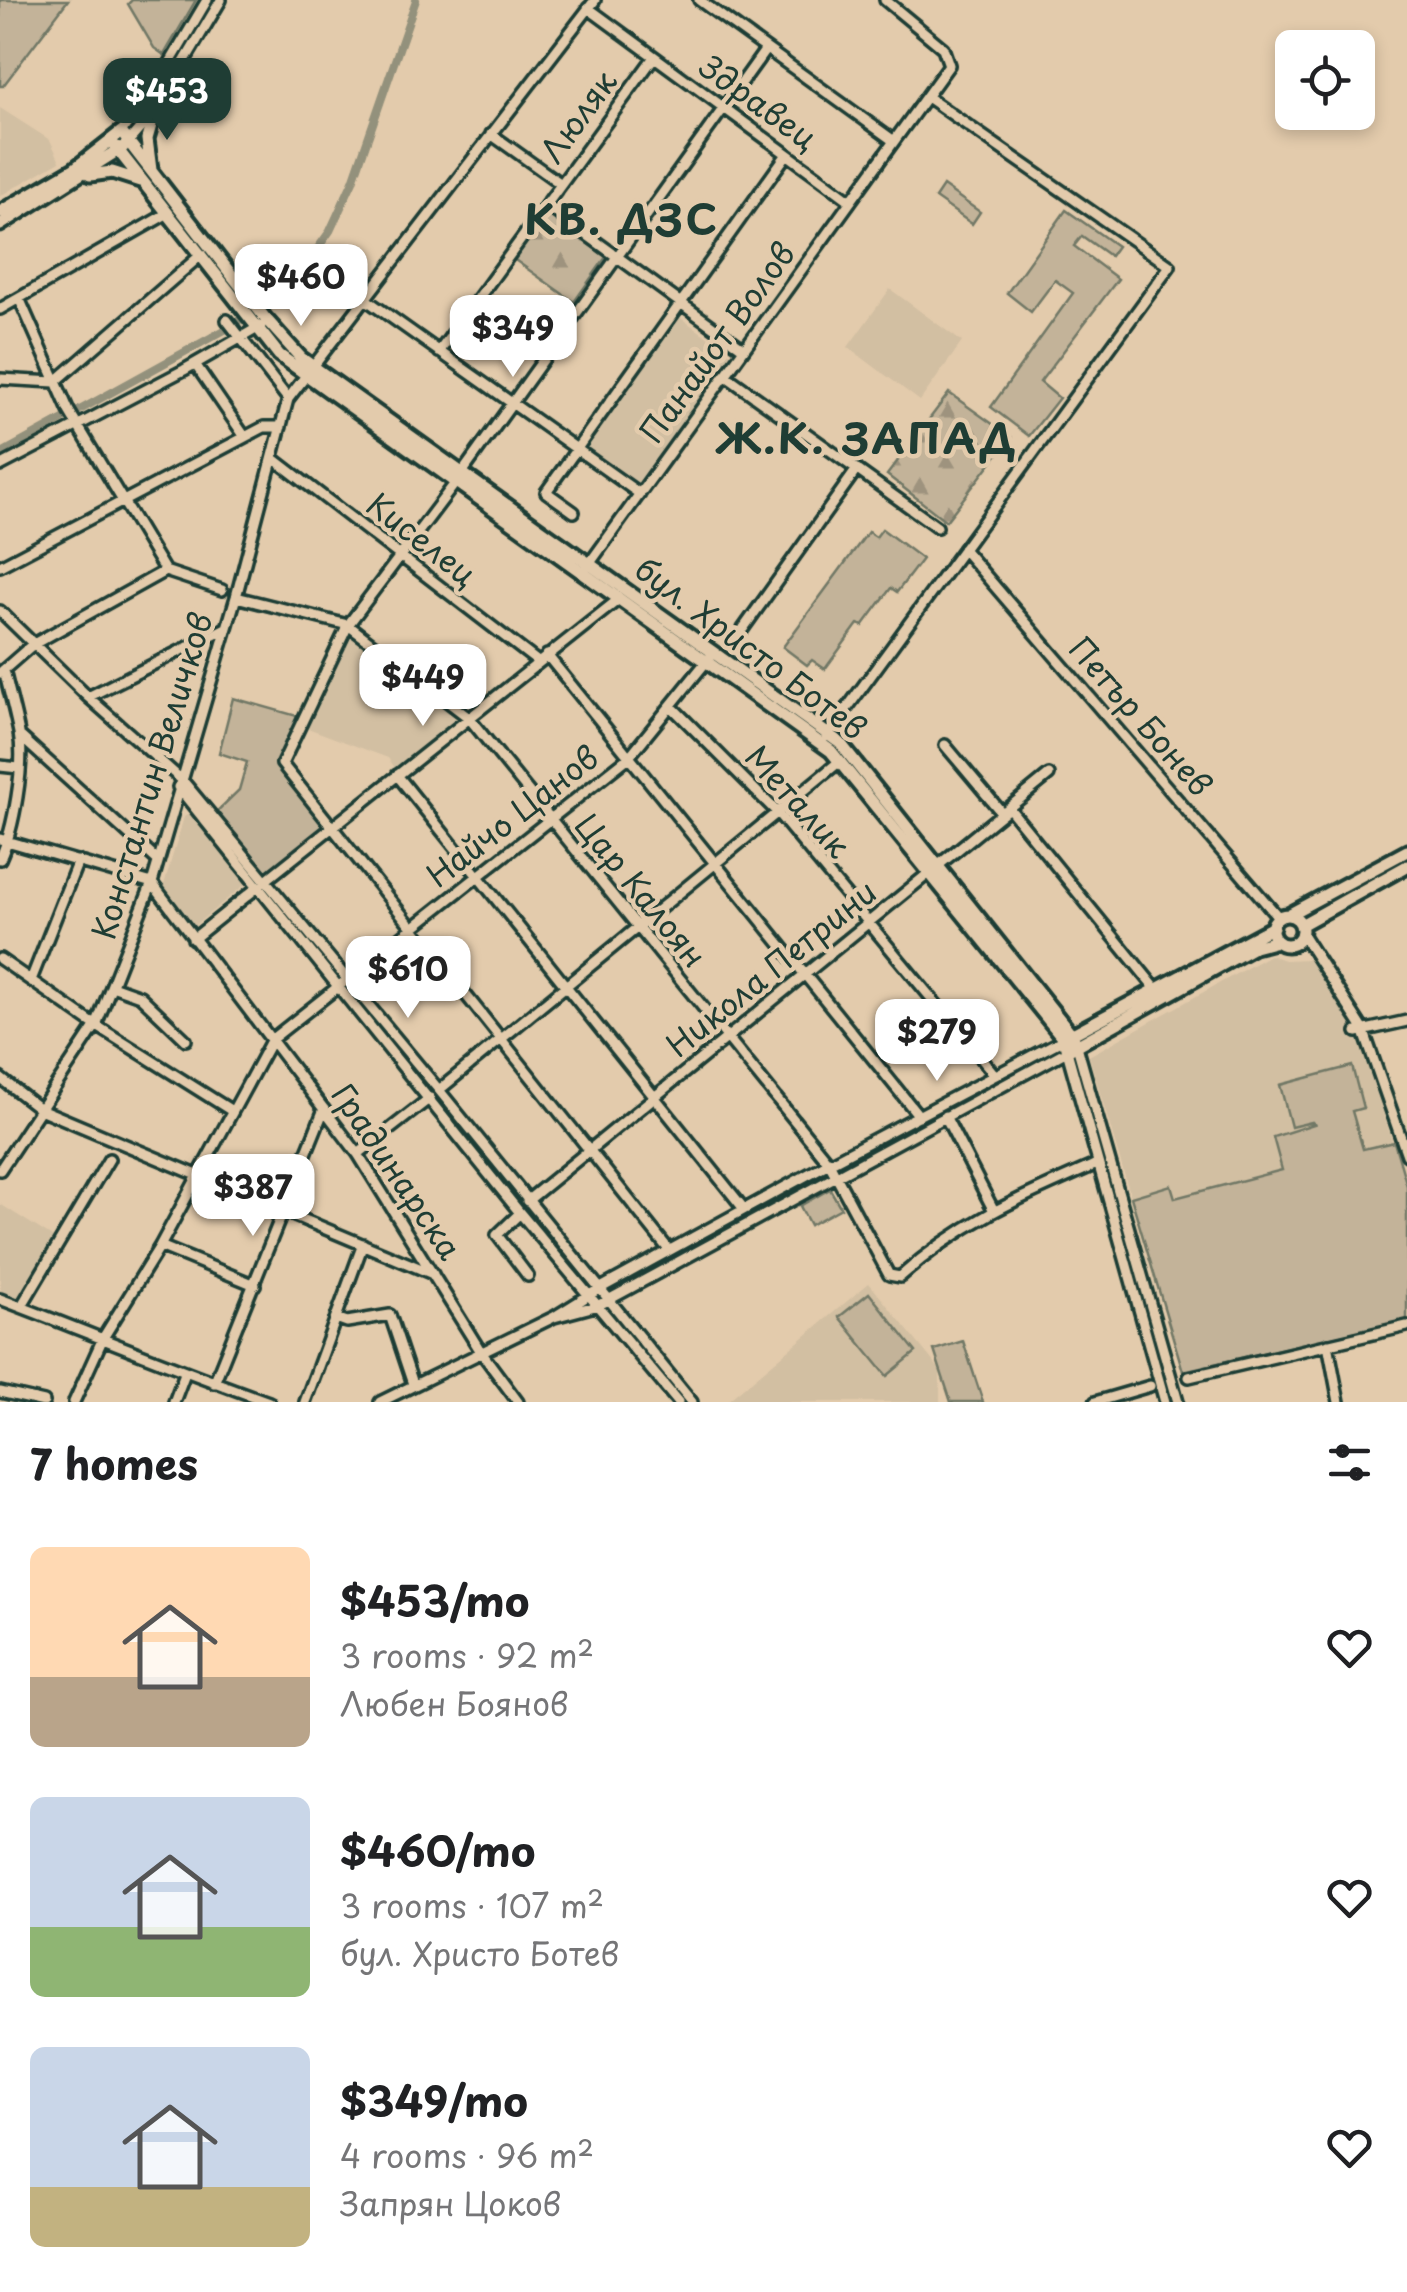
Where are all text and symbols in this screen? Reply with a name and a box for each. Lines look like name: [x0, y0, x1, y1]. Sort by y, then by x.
map controls: [1275, 30, 1375, 130]
button: locate: [1275, 30, 1375, 130]
street label: Здравец: [689, 42, 828, 161]
pin: $453: [108, 58, 226, 143]
street label: Люляк: [527, 59, 628, 172]
text: $453: [125, 66, 209, 114]
district label: КВ. ДЗС: [524, 186, 720, 249]
street label: Панайот Волов: [627, 231, 806, 452]
pin: $460: [242, 244, 360, 329]
text: $460: [257, 252, 345, 300]
pin: $349: [454, 295, 572, 380]
text: $349: [472, 303, 554, 351]
district label: Ж.К. ЗАПАД: [715, 405, 1018, 468]
street label: Киселец: [357, 480, 488, 597]
street label: бул. Христо Ботев: [625, 544, 877, 751]
street label: Константин Величков: [78, 606, 224, 945]
street label: Петър Бонев: [1058, 625, 1225, 806]
pin: $449: [364, 644, 482, 729]
text: $449: [381, 652, 465, 700]
street label: Найчо Цанов: [415, 733, 608, 898]
street label: Металик: [735, 733, 862, 868]
street label: Цар Калоян: [564, 802, 719, 977]
street label: Никола Петрини: [655, 867, 886, 1067]
pin: $610: [349, 936, 467, 1021]
text: $610: [368, 944, 448, 992]
pin: $279: [878, 999, 996, 1084]
text: $279: [897, 1007, 977, 1055]
street label: Градинарска: [321, 1073, 474, 1269]
pin: $387: [194, 1154, 312, 1239]
text: $387: [214, 1162, 292, 1210]
text: 7 homes: [30, 1431, 198, 1494]
icon: filters: [1322, 1435, 1377, 1490]
text: $453/mo: [340, 1568, 530, 1631]
icon: home: [110, 1587, 230, 1707]
icon: heart: [1322, 1620, 1377, 1675]
text: 3 rooms · 92 m²: [340, 1631, 594, 1679]
text: Любен Боянов: [340, 1679, 568, 1727]
text: $460/mo: [340, 1818, 535, 1881]
icon: home: [110, 1837, 230, 1957]
icon: heart: [1322, 1870, 1377, 1925]
text: 3 rooms · 107 m²: [340, 1881, 604, 1929]
text: бул. Христо Ботев: [340, 1929, 619, 1977]
text: $349/mo: [340, 2068, 528, 2131]
icon: home: [110, 2087, 230, 2207]
icon: heart: [1322, 2120, 1377, 2175]
text: 4 rooms · 96 m²: [340, 2131, 594, 2179]
text: Запрян Цоков: [340, 2179, 561, 2227]

